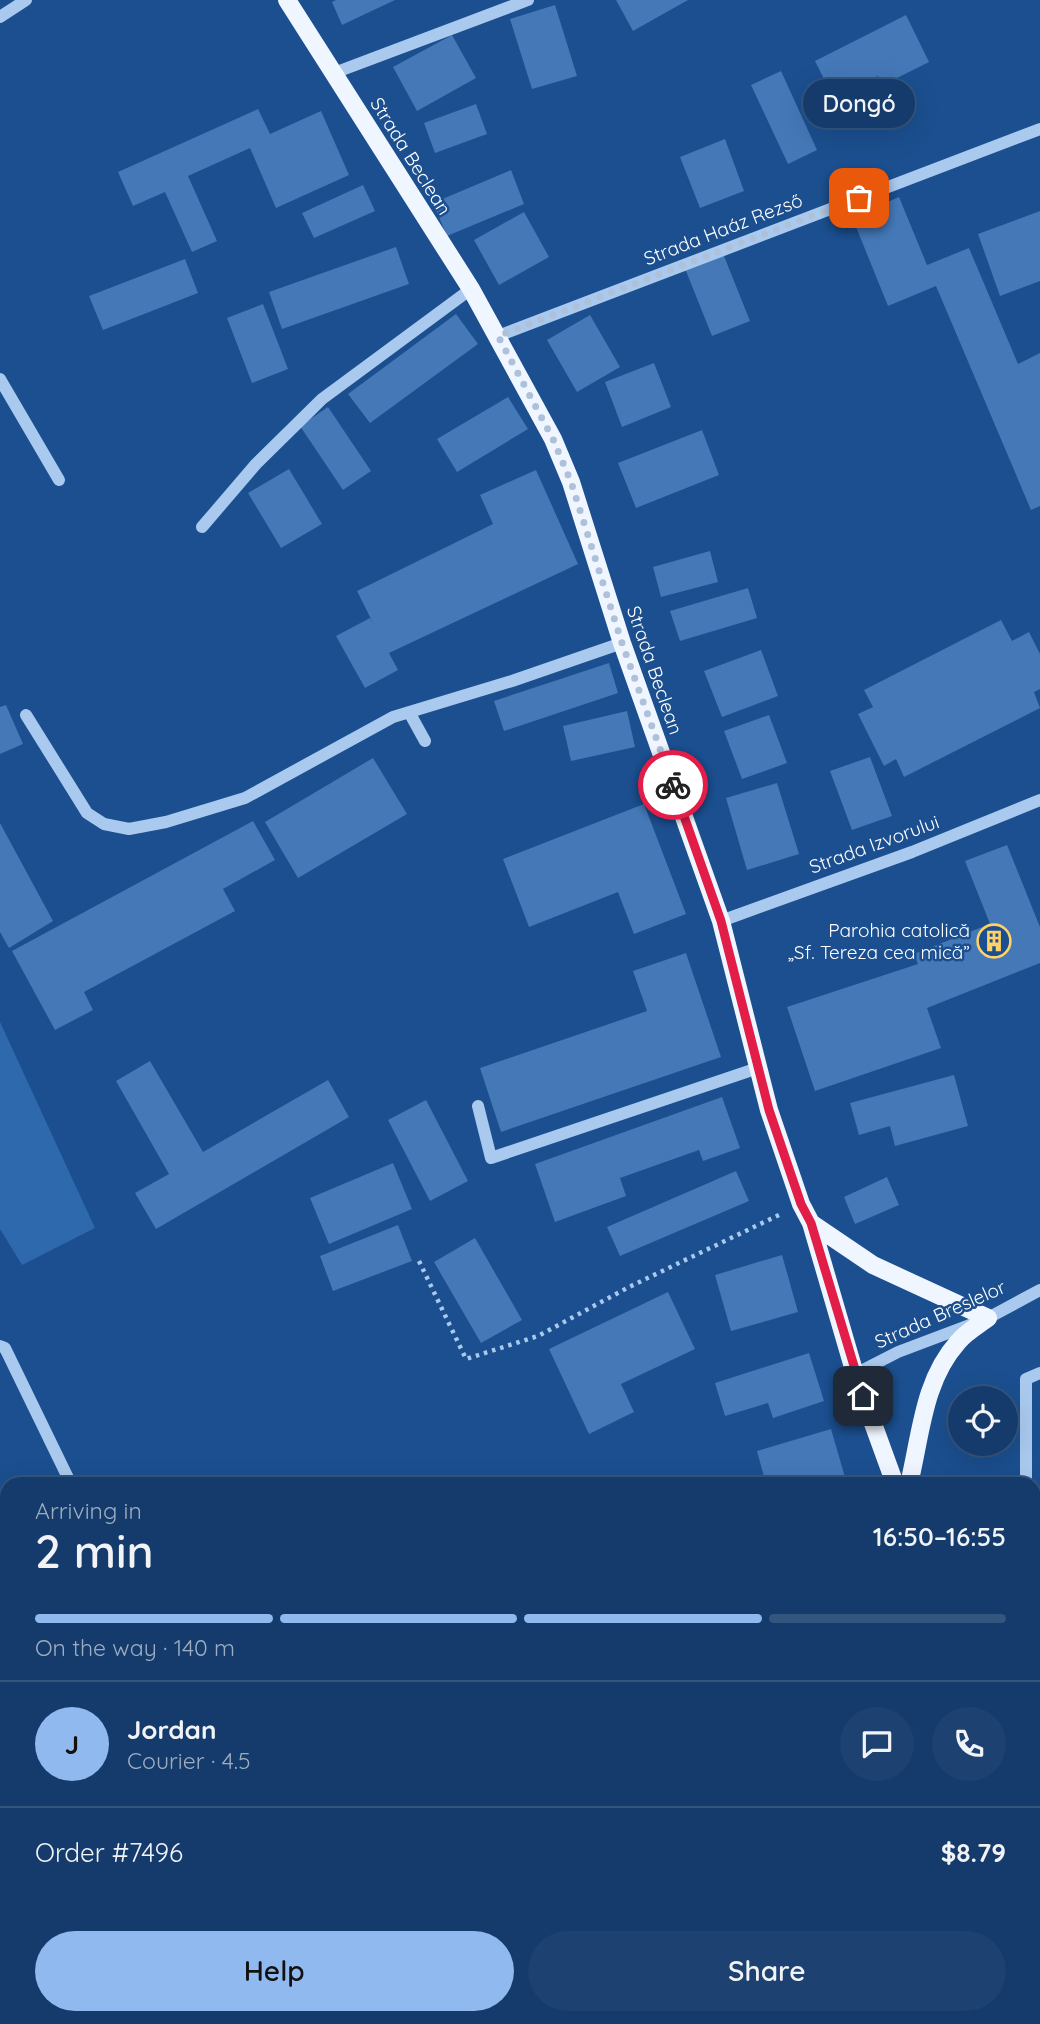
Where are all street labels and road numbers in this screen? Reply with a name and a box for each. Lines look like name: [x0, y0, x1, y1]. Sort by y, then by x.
street label: Strada Beclean: [365, 93, 457, 219]
street label: Strada Haáz Rezső: [640, 188, 806, 270]
street label: Strada Beclean: [622, 603, 688, 737]
street label: Strada Izvorului: [806, 809, 942, 879]
street label: Strada Breslelor: [871, 1274, 1010, 1354]

